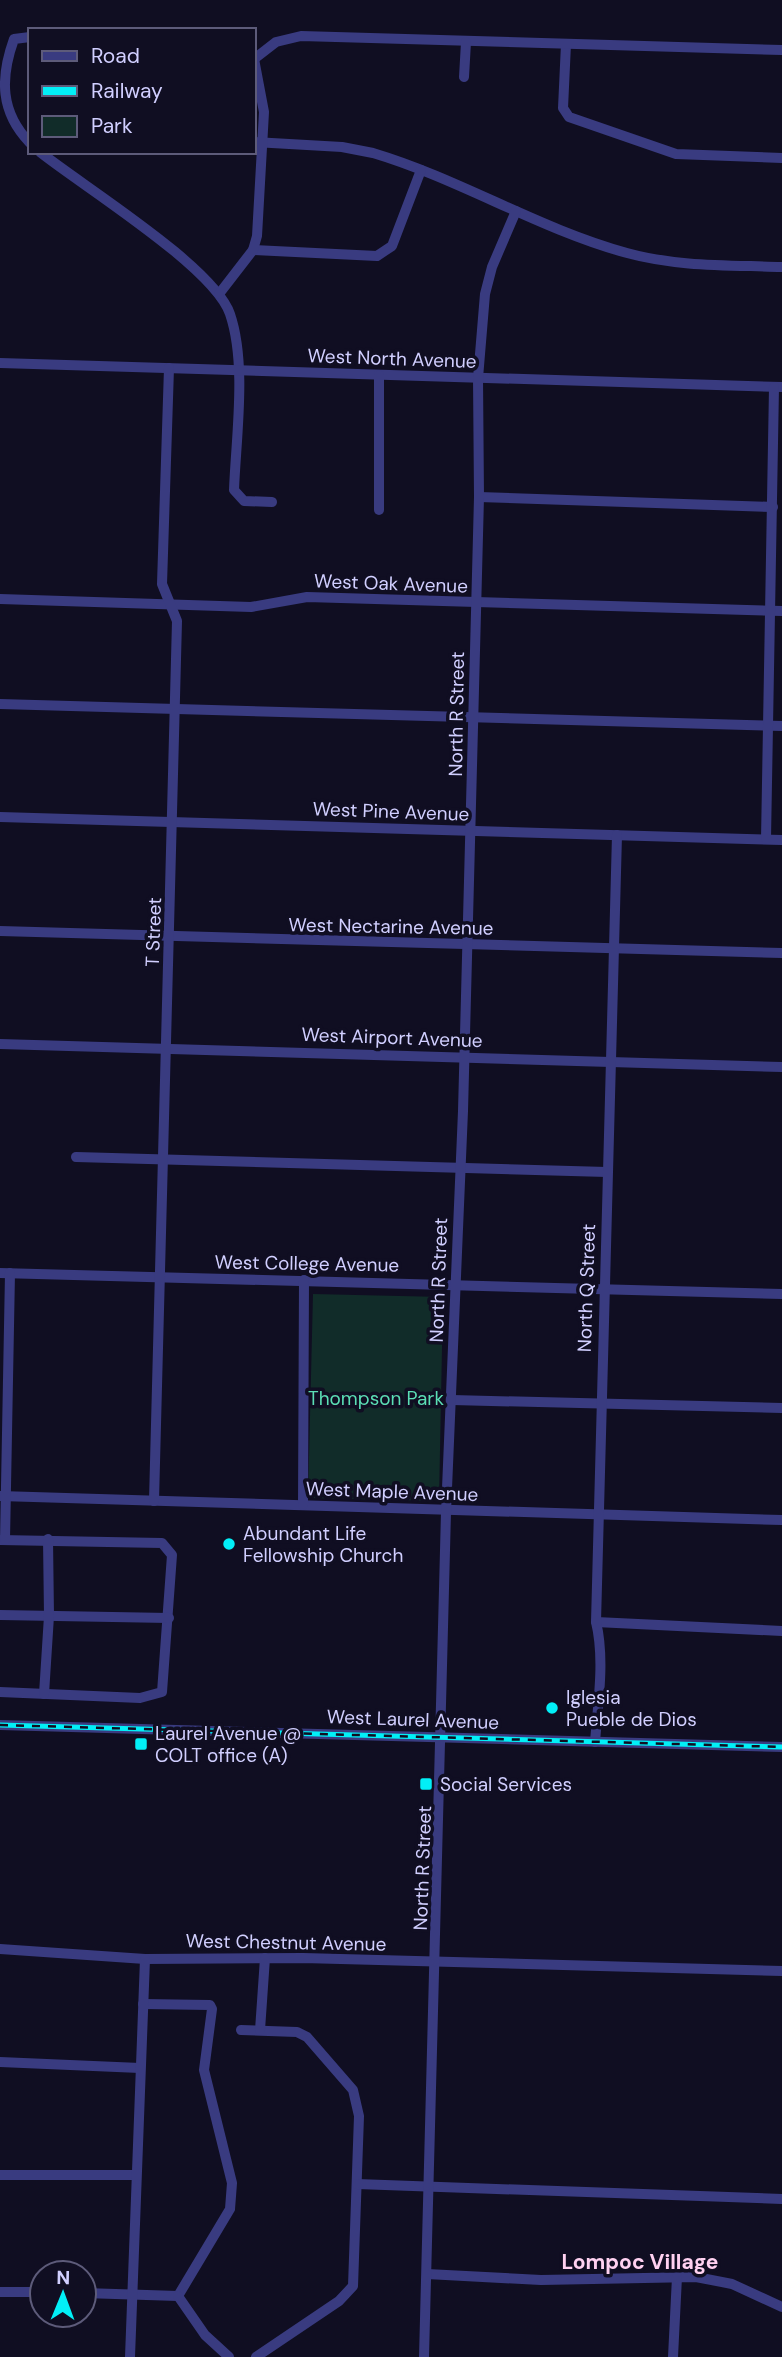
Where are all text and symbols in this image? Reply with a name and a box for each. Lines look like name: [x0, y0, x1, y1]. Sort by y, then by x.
legend: [28, 28, 256, 154]
text: Road: [91, 42, 140, 70]
text: Railway: [91, 77, 163, 105]
text: Park: [91, 112, 133, 140]
street label: West North Avenue: [307, 343, 477, 374]
street label: West Oak Avenue: [314, 568, 468, 599]
street label: North R Street: [443, 651, 470, 777]
street label: West Pine Avenue: [312, 796, 470, 827]
street label: T Street: [140, 897, 167, 967]
street label: West Nectarine Avenue: [288, 912, 494, 941]
street label: West Airport Avenue: [301, 1022, 483, 1053]
street label: North R Street: [424, 1217, 453, 1343]
street label: North Q Street: [572, 1223, 601, 1353]
street label: West College Avenue: [214, 1249, 399, 1278]
park label: Thompson Park: [308, 1386, 444, 1411]
street label: West Maple Avenue: [305, 1476, 479, 1507]
place label: Abundant Life Fellowship Church: [243, 1521, 403, 1568]
marker: Abundant Life Fellowship Church: [221, 1536, 237, 1552]
place label: Iglesia Pueble de Dios: [566, 1685, 697, 1732]
marker: Iglesia Pueble de Dios: [544, 1700, 560, 1716]
street label: West Laurel Avenue: [326, 1704, 500, 1735]
place label: Laurel Avenue @ COLT office (A): [155, 1721, 302, 1768]
marker: Laurel Avenue @ COLT office (A): [133, 1736, 149, 1752]
place label: Social Services: [440, 1772, 572, 1797]
marker: Social Services: [418, 1776, 434, 1792]
street label: North R Street: [408, 1805, 437, 1931]
street label: West Chestnut Avenue: [185, 1928, 386, 1957]
district label: Lompoc Village: [562, 2248, 718, 2276]
north arrow: [28, 2259, 98, 2329]
text: N: [56, 2265, 70, 2290]

